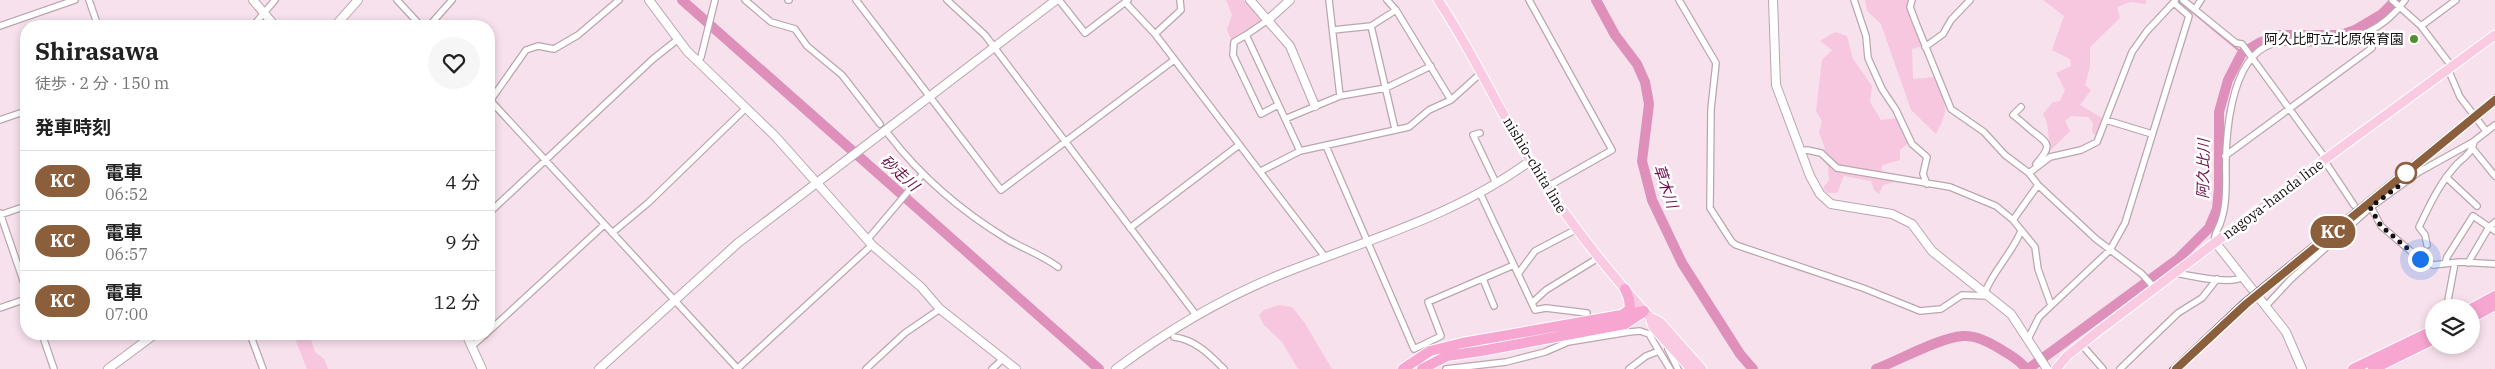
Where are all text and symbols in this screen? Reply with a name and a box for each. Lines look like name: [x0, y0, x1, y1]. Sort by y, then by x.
place label: 阿久比町立北原保育園: [2264, 30, 2404, 48]
marker: 阿久比町立北原保育園: [2408, 33, 2420, 45]
text: Shirasawa: [35, 35, 159, 67]
button: heart: [428, 37, 480, 89]
text: 徒歩 · 2 分 · 150 m: [35, 73, 169, 93]
street label: nishio-chita line: [1499, 114, 1571, 216]
text: 発車時刻: [35, 115, 111, 139]
water label: 阿久比川: [2193, 137, 2213, 199]
water label: 砂走川: [877, 151, 925, 196]
street label: nagoya-handa line: [2219, 155, 2327, 243]
text: 電車: [105, 160, 143, 184]
water label: 草木川: [1650, 162, 1683, 212]
unlabelled marker: [2395, 162, 2417, 184]
text: KC: [50, 169, 75, 192]
text: 4 分: [445, 170, 480, 194]
text: 06:52: [105, 184, 148, 204]
line badge: KC: [2310, 216, 2356, 248]
text: 電車: [105, 220, 143, 244]
text: KC: [2320, 220, 2346, 243]
text: KC: [50, 229, 75, 252]
text: 9 分: [445, 230, 480, 254]
text: 06:57: [105, 244, 148, 264]
your location: [2408, 247, 2433, 272]
text: 電車: [105, 280, 143, 304]
text: KC: [50, 289, 75, 312]
text: 12 分: [434, 290, 480, 314]
map controls: [2425, 299, 2480, 354]
button: layers: [2425, 299, 2480, 354]
text: 07:00: [105, 304, 148, 324]

